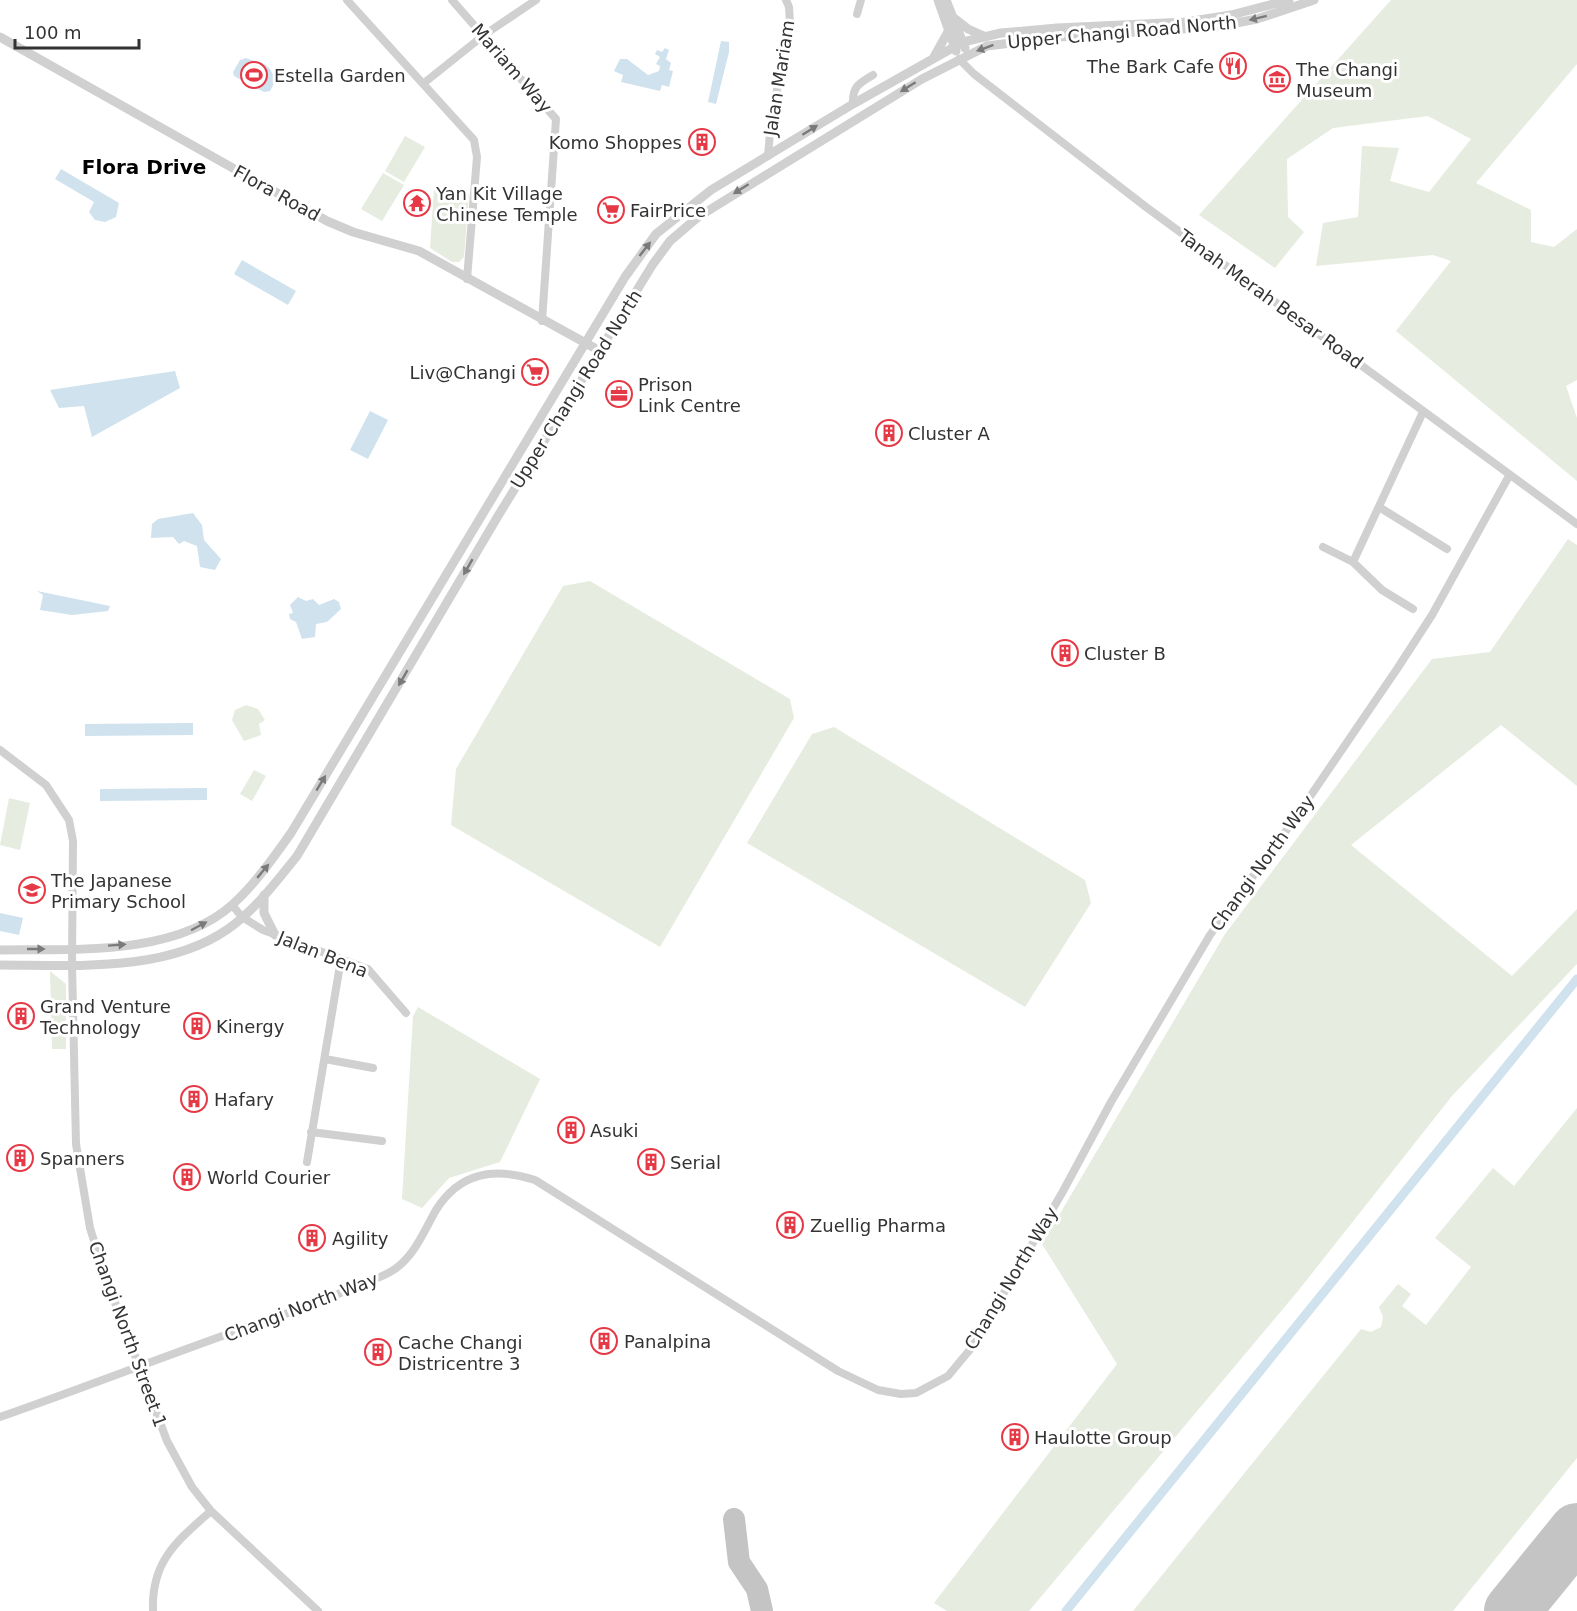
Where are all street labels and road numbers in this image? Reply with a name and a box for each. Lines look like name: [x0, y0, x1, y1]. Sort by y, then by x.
street label: Upper Changi Road North: [1007, 12, 1237, 52]
street label: Mariam Way: [467, 19, 557, 117]
street label: Jalan Mariam: [759, 19, 799, 138]
street label: Flora Road: [230, 161, 324, 225]
street label: Tanah Merah Besar Road: [1174, 224, 1367, 373]
street label: Upper Changi Road North: [506, 286, 646, 492]
street label: Changi North Way: [1206, 791, 1319, 935]
street label: Jalan Bena: [274, 926, 371, 982]
street label: Changi North Way: [960, 1202, 1062, 1353]
street label: Changi North Street 1: [85, 1238, 171, 1430]
street label: Changi North Way: [221, 1268, 381, 1346]

